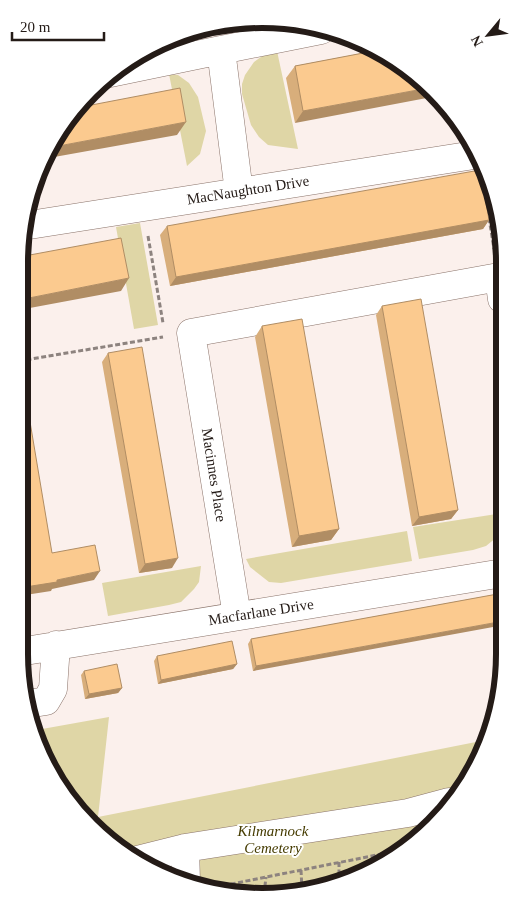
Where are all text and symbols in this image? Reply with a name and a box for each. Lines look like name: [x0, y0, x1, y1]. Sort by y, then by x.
scale bar: [12, 10, 105, 42]
north arrow: [463, 10, 513, 60]
text: 20 m: [20, 19, 51, 35]
text: N: [468, 33, 486, 49]
street label: MacNaughton Drive: [186, 172, 311, 208]
street label: Macinnes Place: [199, 427, 229, 523]
street label: Macfarlane Drive: [207, 596, 315, 628]
park label: Kilmarnock Cemetery: [237, 823, 309, 856]

